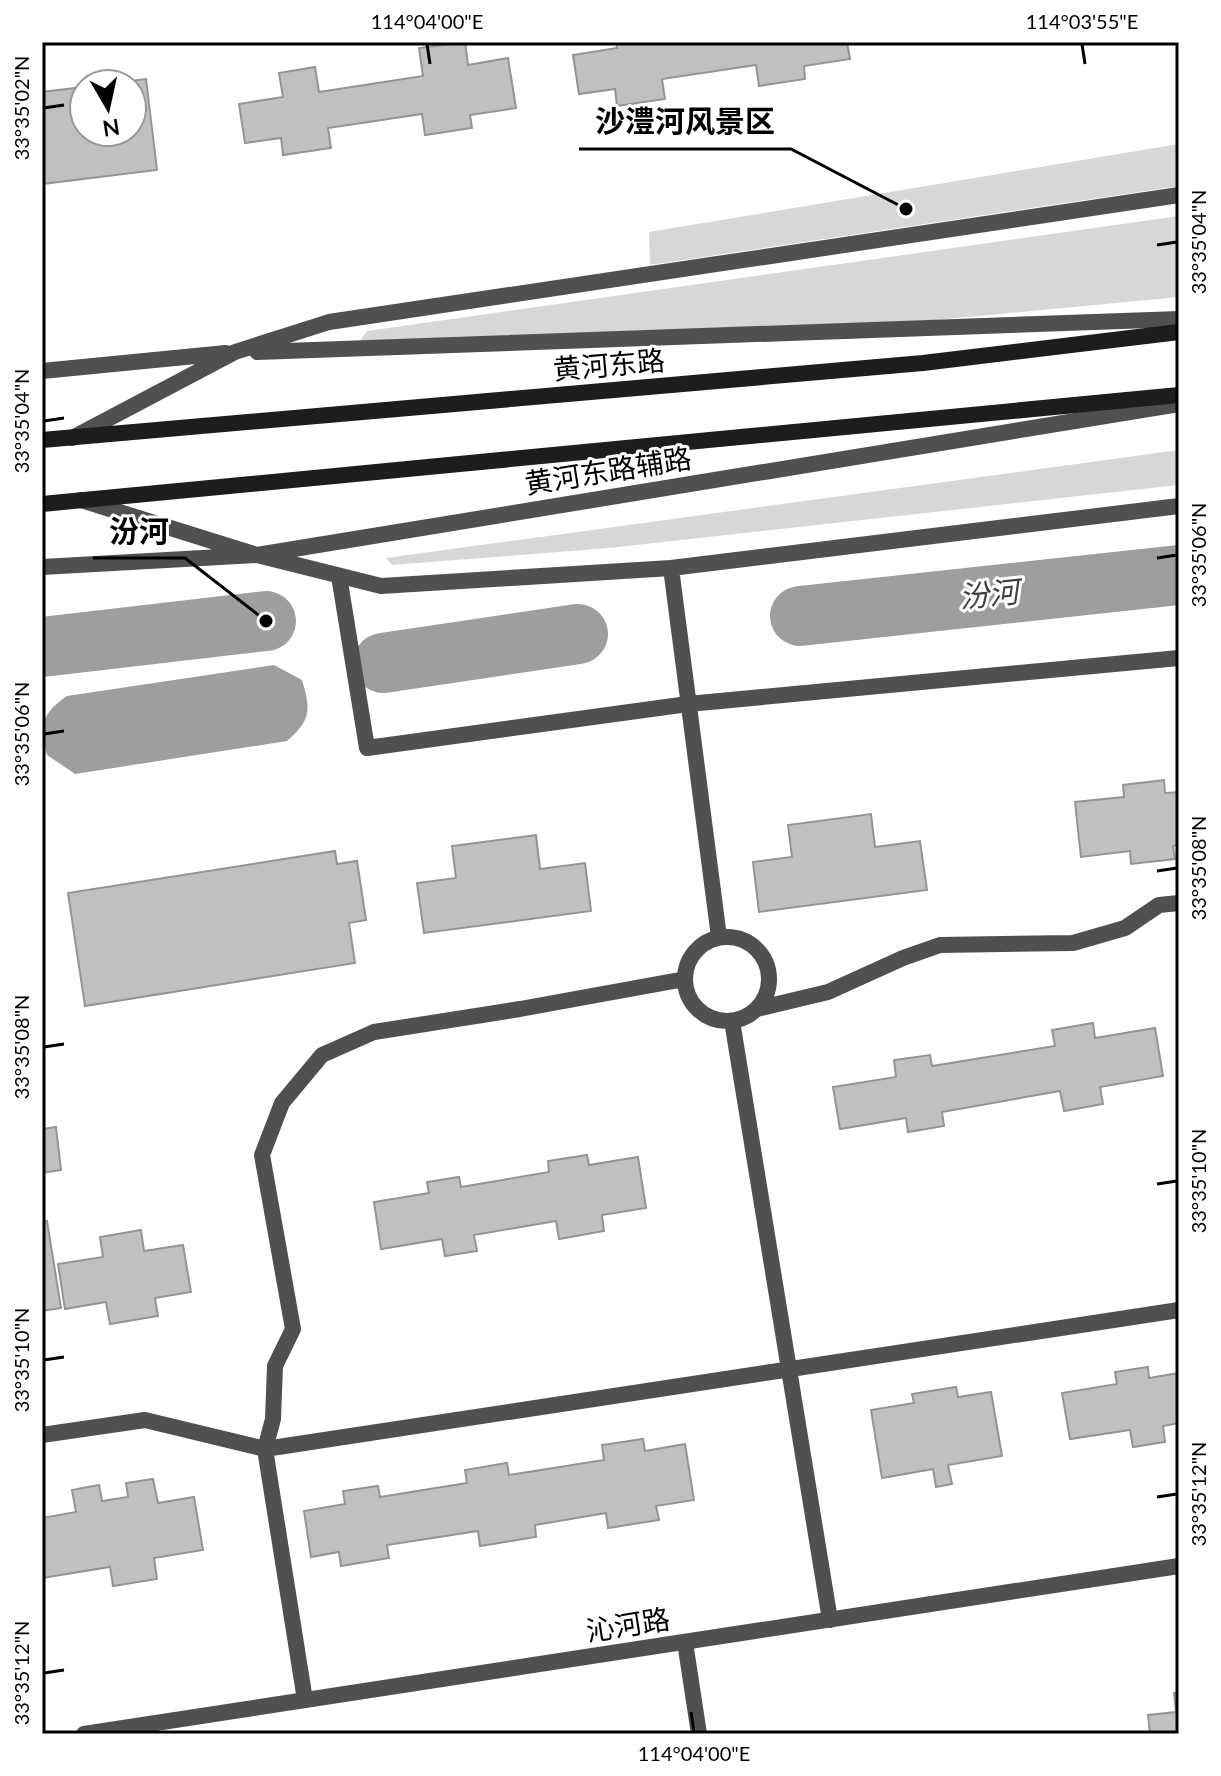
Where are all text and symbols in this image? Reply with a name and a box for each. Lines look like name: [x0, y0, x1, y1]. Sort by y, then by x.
text: 114°04'00"E: [371, 9, 483, 33]
text: 114°03'55"E: [1026, 9, 1138, 33]
text: 33°35'02"N: [9, 56, 33, 160]
north arrow: [68, 68, 148, 148]
callout: 沙澧河风景区: [579, 95, 791, 149]
text: 沙澧河风景区: [595, 102, 775, 138]
text: N: [101, 114, 122, 143]
text: 33°35'04"N: [1186, 190, 1210, 294]
street label: 黄河东路: [552, 342, 666, 386]
text: 33°35'04"N: [9, 369, 33, 473]
street label: 黄河东路辅路: [522, 440, 693, 500]
text: 33°35'06"N: [1186, 503, 1210, 607]
callout: 汾河: [93, 504, 185, 558]
text: 汾河: [109, 512, 169, 548]
water label: 汾河: [957, 571, 1025, 614]
text: 33°35'06"N: [9, 682, 33, 786]
text: 33°35'08"N: [1186, 816, 1210, 920]
text: 33°35'08"N: [9, 995, 33, 1099]
text: 33°35'10"N: [1186, 1129, 1210, 1233]
text: 33°35'10"N: [9, 1308, 33, 1412]
text: 33°35'12"N: [1186, 1442, 1210, 1546]
street label: 沁河路: [584, 1601, 672, 1647]
text: 33°35'12"N: [9, 1621, 33, 1725]
text: 114°04'00"E: [638, 1741, 750, 1765]

